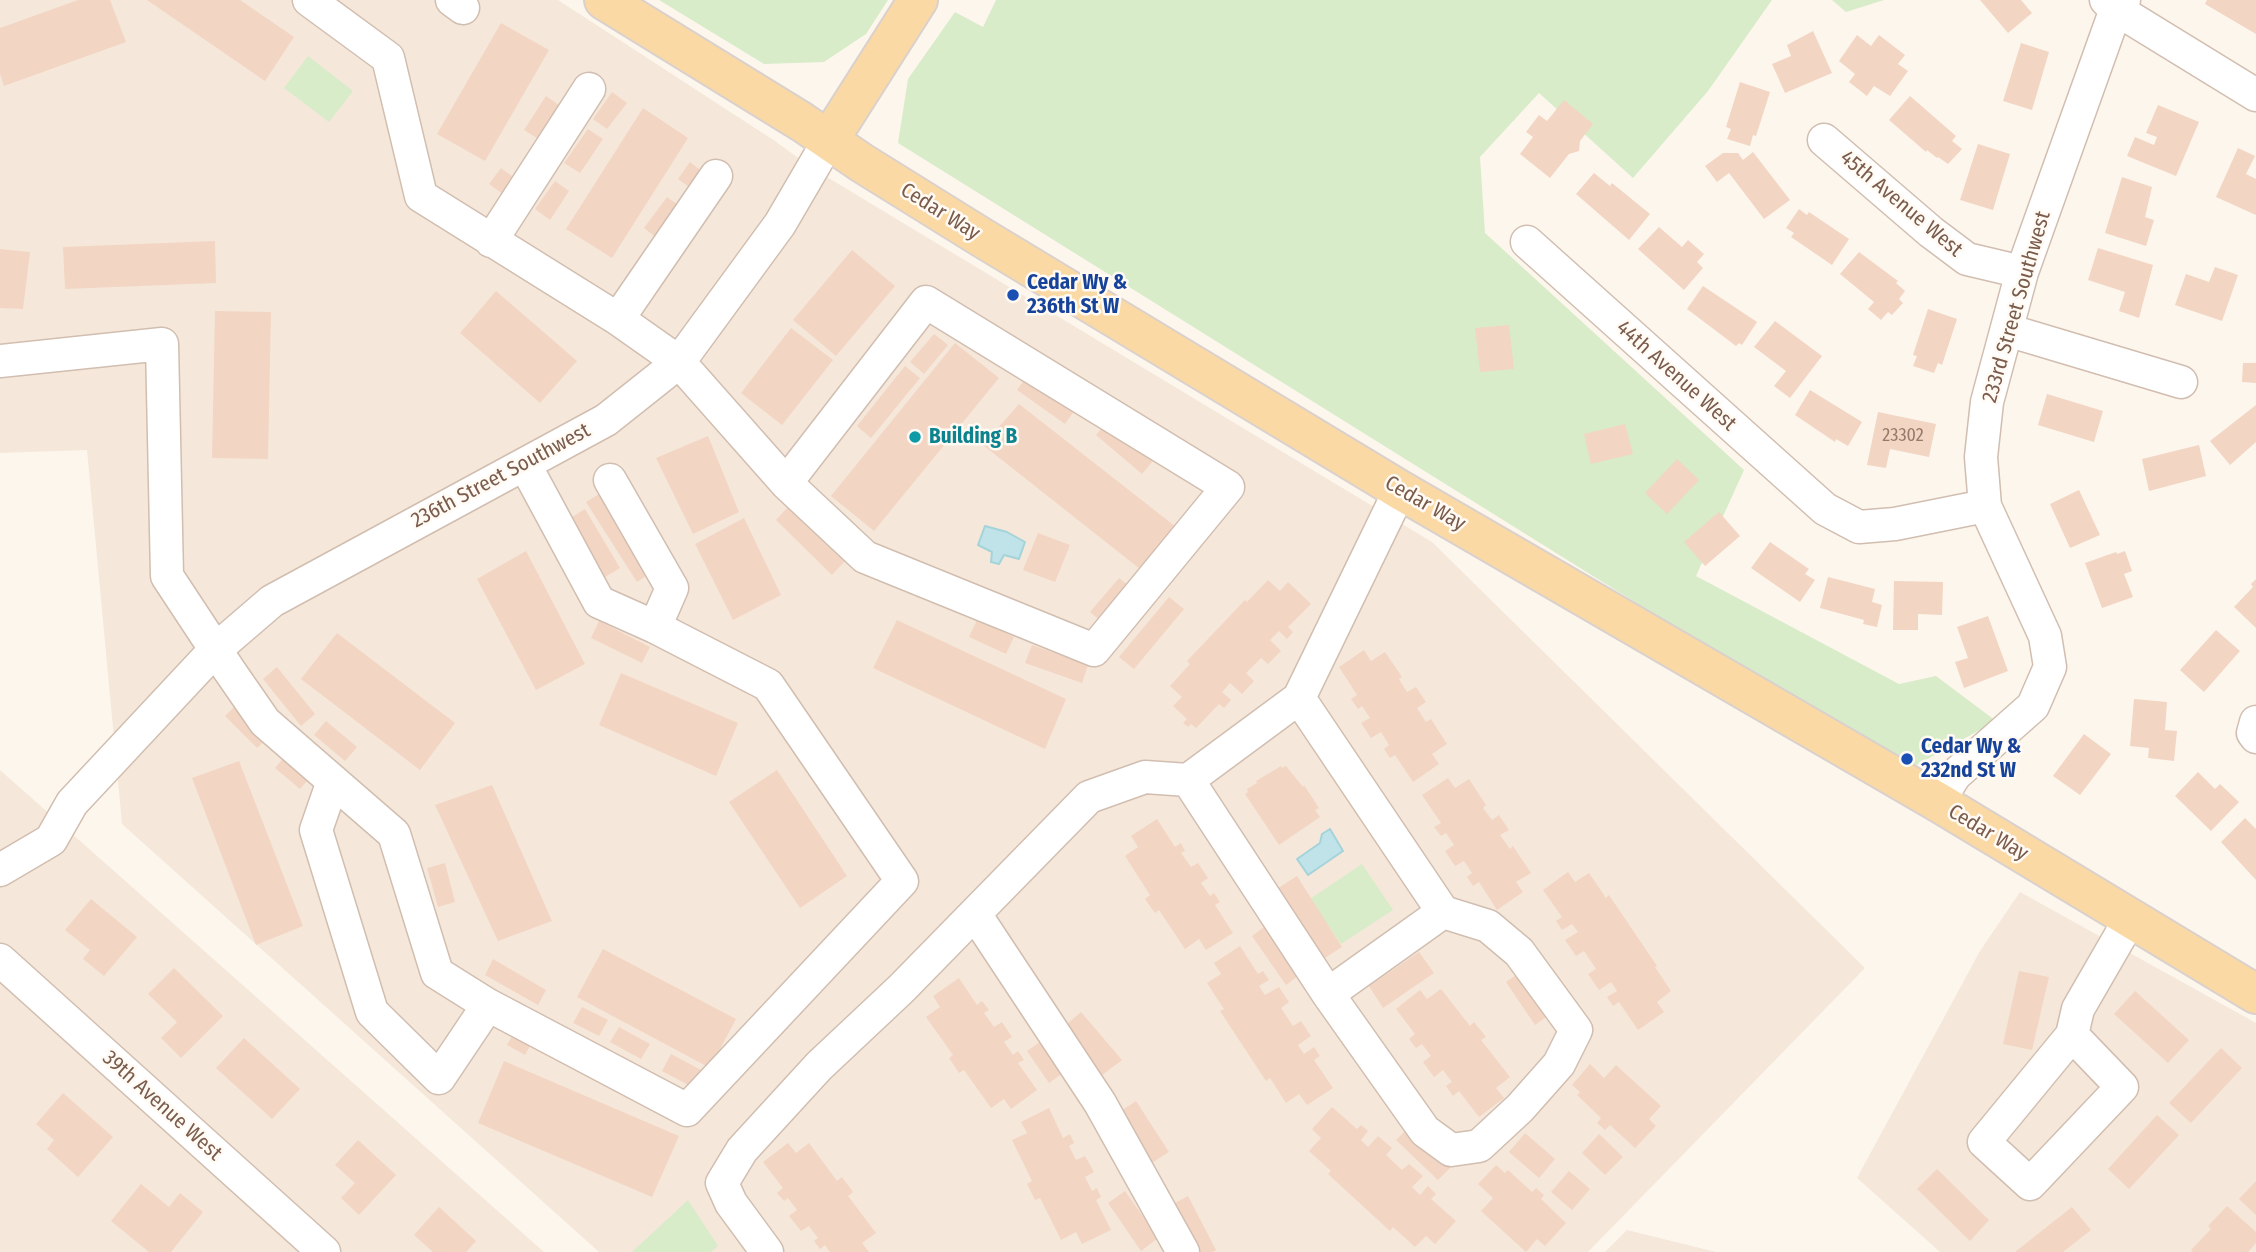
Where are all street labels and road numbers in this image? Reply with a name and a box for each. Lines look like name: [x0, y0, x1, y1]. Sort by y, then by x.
street label: 45th Avenue West: [1835, 145, 1967, 263]
street label: Cedar Way: [896, 178, 984, 246]
street label: 233rd Street Southwest: [1978, 208, 2056, 406]
street label: 44th Avenue West: [1611, 315, 1741, 437]
street label: 236th Street Southwest: [407, 418, 595, 534]
street label: Cedar Way: [1380, 471, 1470, 537]
street label: Cedar Way: [1943, 799, 2033, 867]
street label: 39th Avenue West: [97, 1046, 227, 1166]

